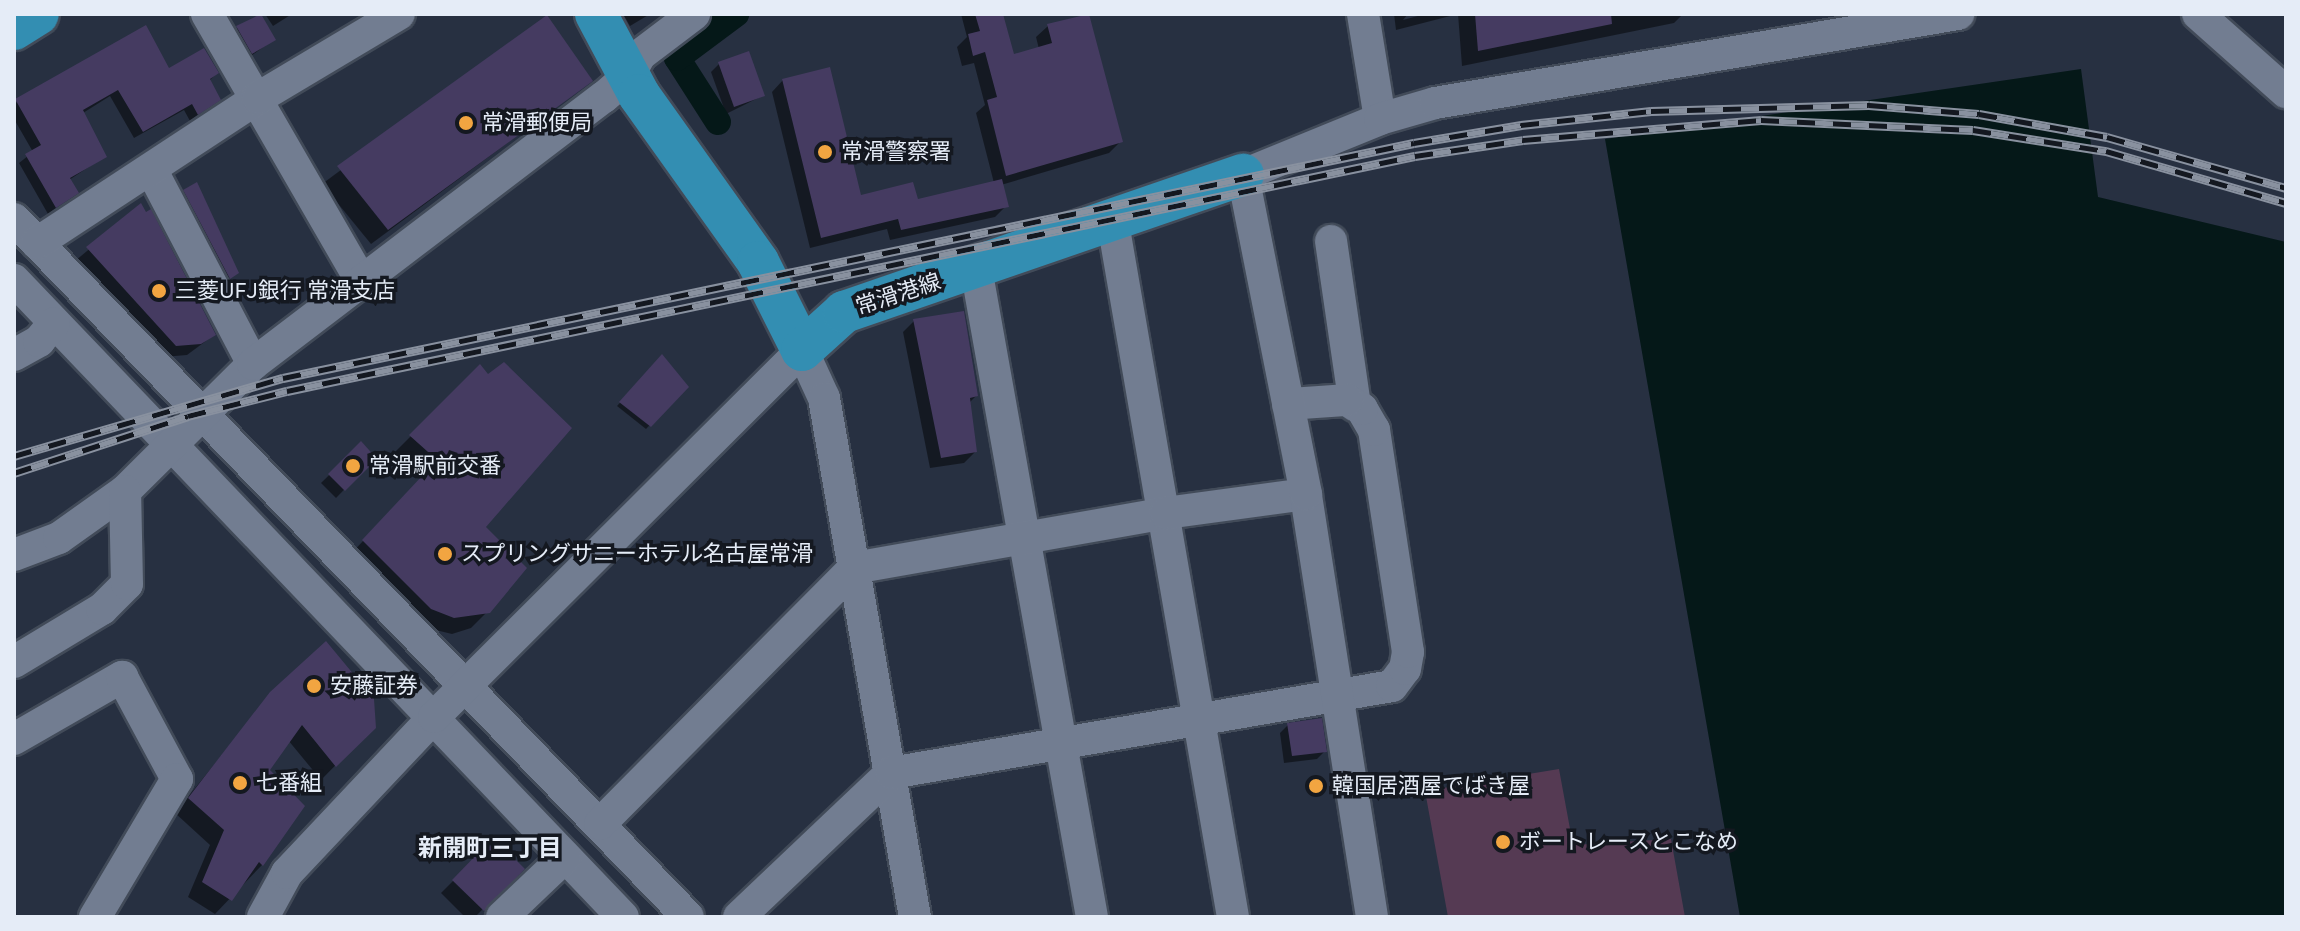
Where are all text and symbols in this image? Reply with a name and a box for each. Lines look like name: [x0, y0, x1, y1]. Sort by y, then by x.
place label: 常滑郵便局: [482, 110, 592, 136]
marker: 常滑郵便局: [457, 114, 475, 132]
place label: 常滑警察署: [841, 139, 951, 165]
marker: 常滑警察署: [816, 143, 834, 161]
street label: 常滑港線: [852, 268, 944, 320]
place label: 三菱UFJ銀行 常滑支店: [175, 278, 395, 304]
marker: 三菱UFJ銀行 常滑支店: [150, 282, 168, 300]
place label: 常滑駅前交番: [369, 453, 501, 479]
marker: 常滑駅前交番: [344, 457, 362, 475]
place label: スプリングサニーホテル名古屋常滑: [461, 541, 813, 567]
marker: スプリングサニーホテル名古屋常滑: [436, 545, 454, 563]
place label: 安藤証券: [330, 673, 418, 699]
marker: 安藤証券: [305, 677, 323, 695]
place label: 七番組: [256, 770, 322, 796]
place label: 韓国居酒屋でばき屋: [1332, 773, 1530, 799]
marker: 七番組: [231, 774, 249, 792]
marker: 韓国居酒屋でばき屋: [1307, 777, 1325, 795]
place label: ボートレースとこなめ: [1519, 829, 1739, 855]
marker: ボートレースとこなめ: [1494, 833, 1512, 851]
district label: 新開町三丁目: [418, 834, 562, 862]

